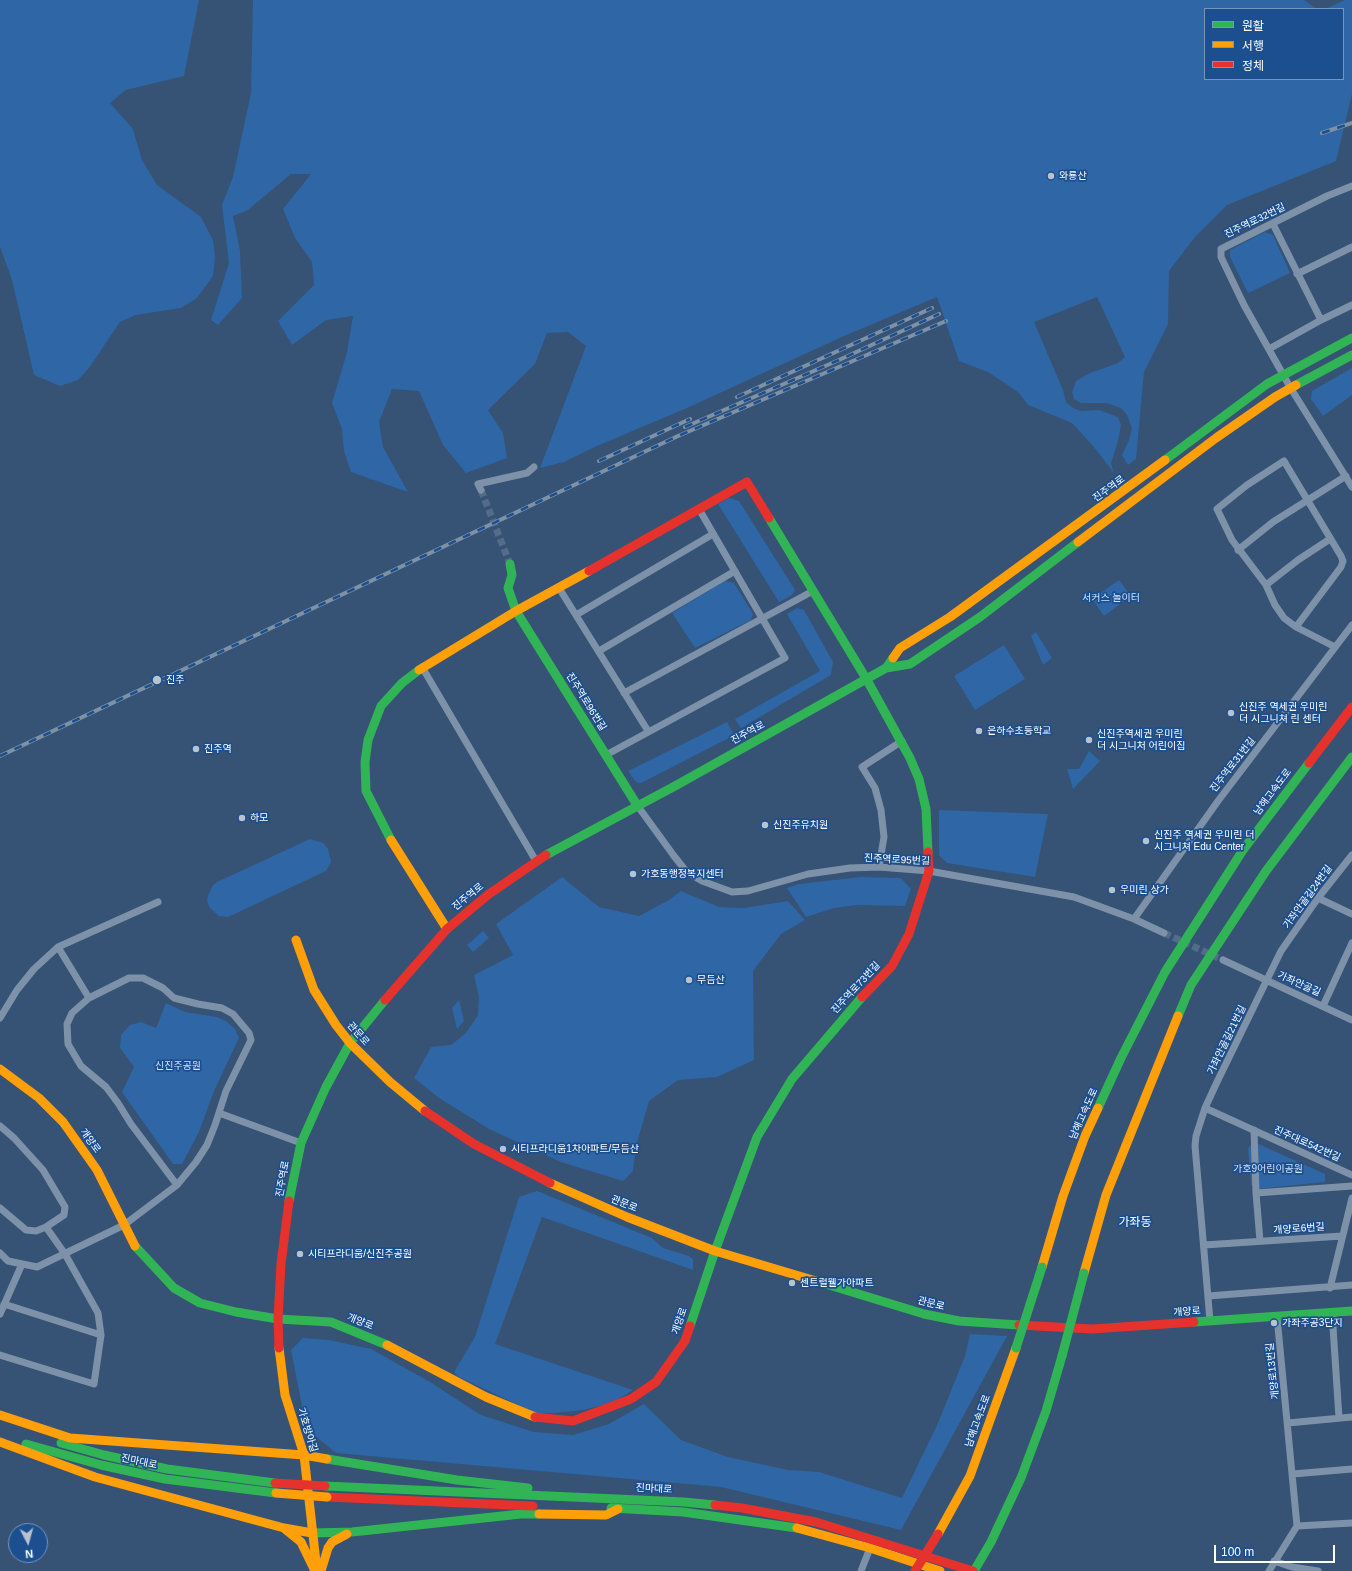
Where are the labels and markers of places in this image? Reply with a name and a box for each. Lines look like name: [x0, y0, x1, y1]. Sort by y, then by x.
place label: 와룡산: [1059, 170, 1087, 182]
marker: 와룡산: [1046, 171, 1056, 181]
marker: 진주: [151, 674, 163, 686]
place label: 진주: [166, 674, 184, 686]
place label: 신진주 역세권 우미린 더 시그니쳐 린 센터: [1239, 701, 1327, 724]
marker: 신진주 역세권 우미린 더 시그니쳐 린 센터: [1226, 708, 1236, 718]
place label: 은하수초등학교: [987, 725, 1051, 737]
marker: 은하수초등학교: [974, 726, 984, 736]
place label: 신진주역세권 우미린 더 시그니처 어린이집: [1097, 728, 1185, 752]
marker: 신진주역세권 우미린 더 시그니처 어린이집: [1084, 735, 1094, 745]
place label: 진주역: [204, 743, 232, 755]
marker: 진주역: [191, 744, 201, 754]
place label: 하모: [250, 812, 268, 824]
marker: 하모: [237, 813, 247, 823]
place label: 신진주유치원: [773, 819, 828, 831]
marker: 신진주유치원: [760, 820, 770, 830]
place label: 신진주 역세권 우미린 더 시그니쳐 Edu Center: [1154, 829, 1254, 852]
marker: 신진주 역세권 우미린 더 시그니쳐 Edu Center: [1141, 836, 1151, 846]
place label: 가호동행정복지센터: [641, 868, 724, 880]
marker: 가호동행정복지센터: [628, 869, 638, 879]
place label: 우미린 상가: [1120, 884, 1169, 896]
marker: 우미린 상가: [1107, 885, 1117, 895]
place label: 무듬산: [697, 974, 725, 986]
marker: 무듬산: [684, 975, 694, 985]
place label: 시티프라디움1차아파트/무듬산: [511, 1143, 639, 1155]
marker: 시티프라디움1차아파트/무듬산: [498, 1144, 508, 1154]
place label: 시티프라디움/신진주공원: [308, 1248, 412, 1260]
marker: 시티프라디움/신진주공원: [295, 1249, 305, 1259]
place label: 센트럴웰가아파트: [800, 1277, 874, 1289]
marker: 센트럴웰가아파트: [787, 1278, 797, 1288]
place label: 가좌주공3단지: [1282, 1317, 1343, 1329]
marker: 가좌주공3단지: [1269, 1318, 1279, 1328]

